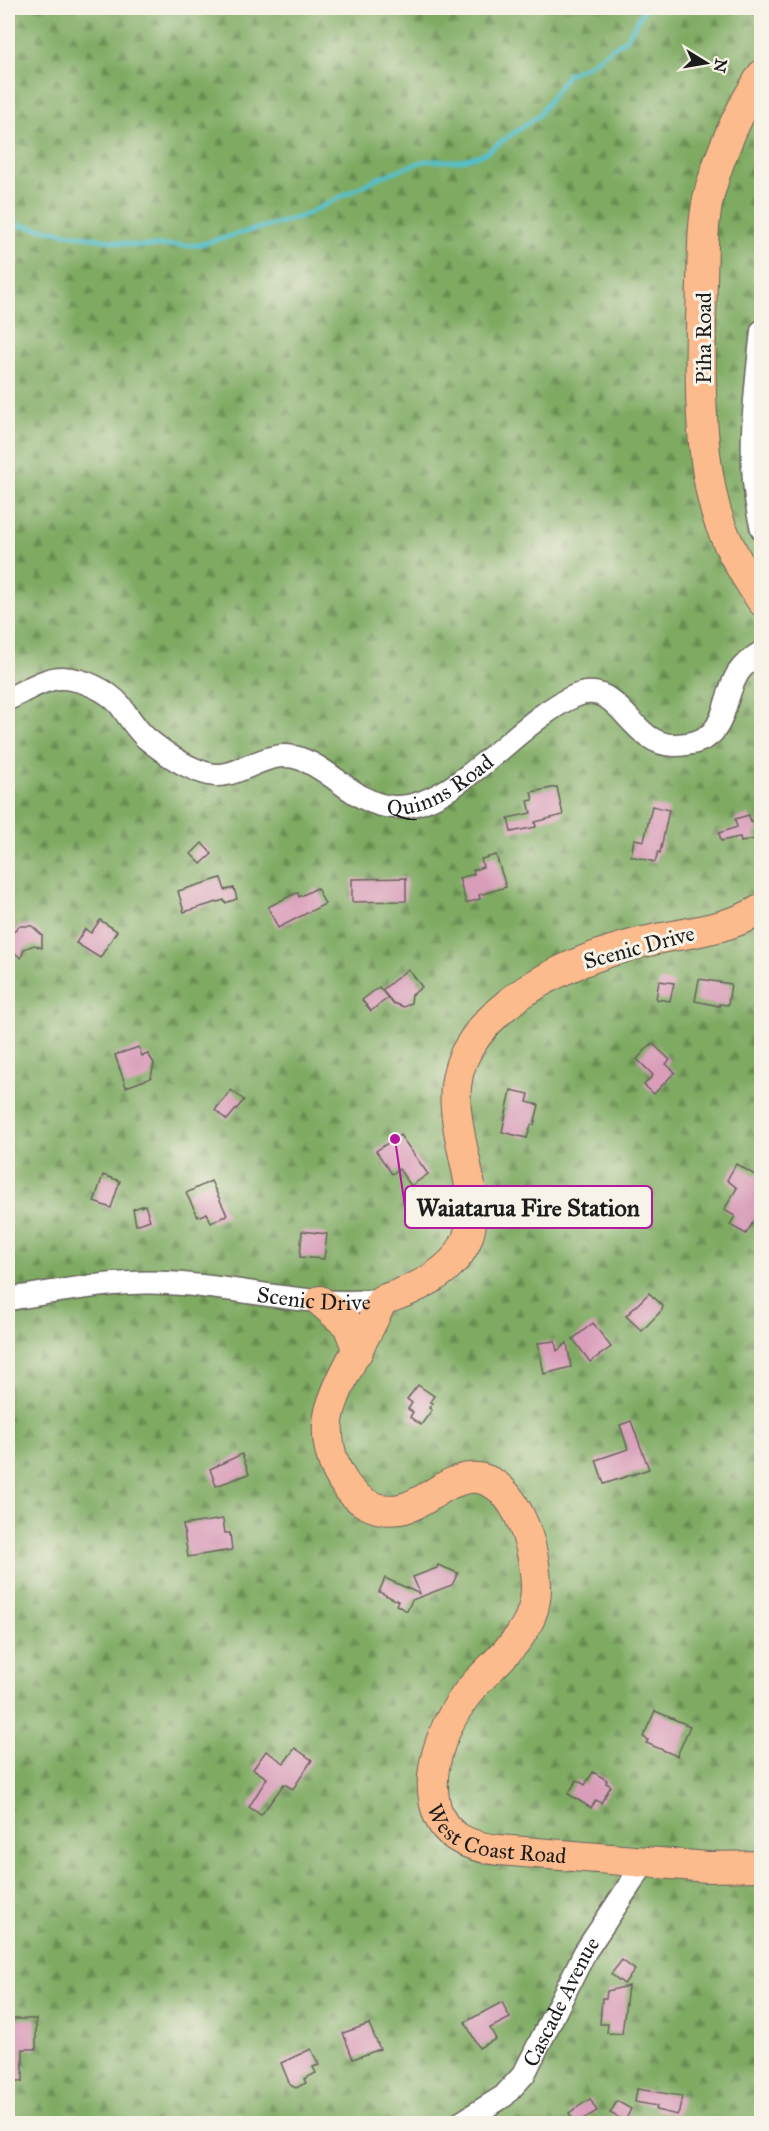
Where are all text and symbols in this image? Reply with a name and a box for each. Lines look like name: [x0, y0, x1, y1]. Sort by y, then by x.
north arrow: [676, 33, 736, 93]
text: N: [710, 57, 731, 75]
street label: Piha Road: [690, 292, 717, 384]
street label: Quinns Road: [387, 748, 499, 821]
street label: Scenic Drive: [581, 919, 697, 975]
callout: Waiatarua Fire Station: [405, 1186, 652, 1228]
text: Waiatarua Fire Station: [416, 1193, 640, 1223]
street label: Scenic Drive: [255, 1280, 372, 1316]
street label: West Coast Road: [422, 1800, 568, 1869]
street label: Cascade Avenue: [517, 1931, 605, 2071]

